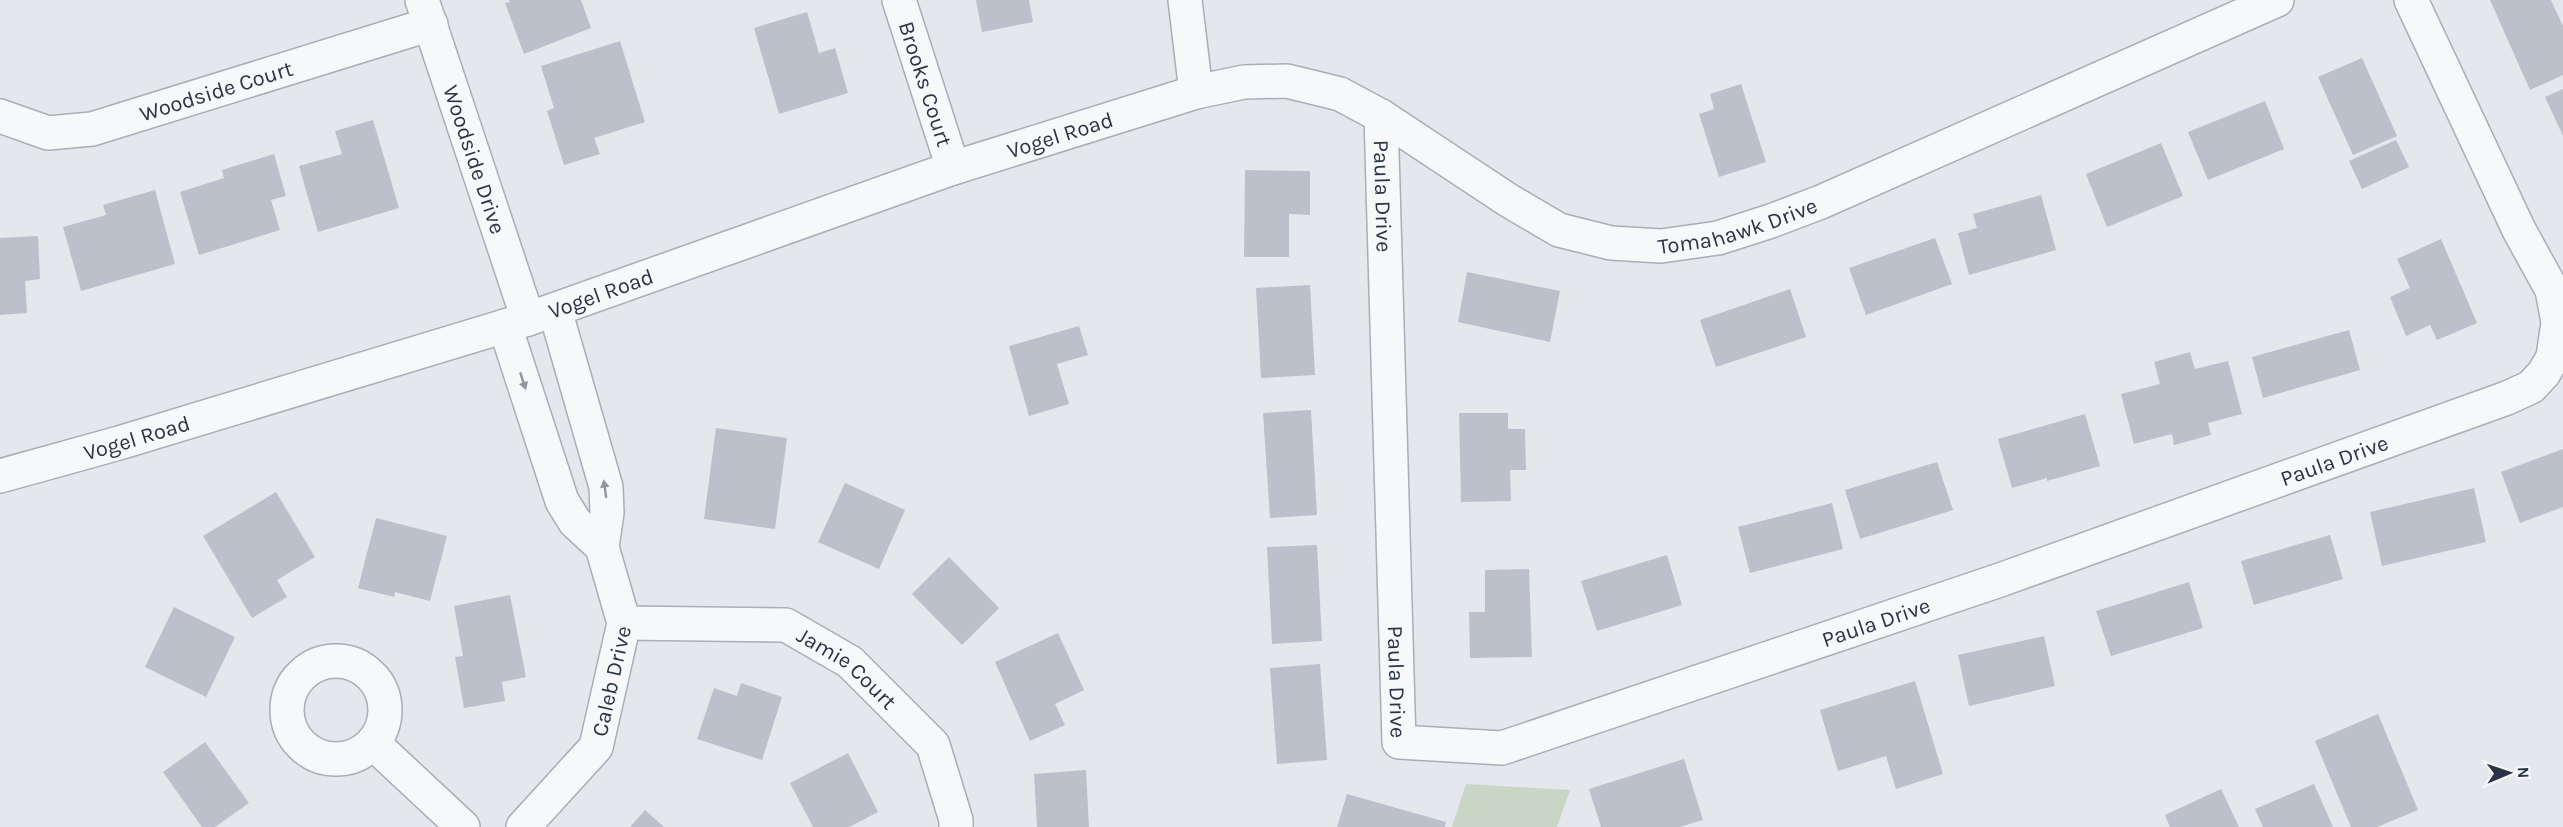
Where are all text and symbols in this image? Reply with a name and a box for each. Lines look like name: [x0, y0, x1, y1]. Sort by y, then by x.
street label: Brooks Court: [893, 18, 957, 150]
street label: Woodside Court: [137, 56, 296, 127]
street label: Woodside Drive: [437, 82, 511, 237]
street label: Vogel Road: [1004, 107, 1116, 164]
street label: Paula Drive: [1368, 139, 1397, 253]
street label: Tomahawk Drive: [1656, 193, 1821, 260]
street label: Vogel Road: [545, 264, 657, 325]
one-way arrow: [519, 372, 529, 390]
street label: Vogel Road: [81, 410, 193, 466]
street label: Paula Drive: [2277, 430, 2392, 492]
one-way arrow: [600, 479, 609, 498]
street label: Paula Drive: [1819, 593, 1934, 653]
street label: Jamie Court: [792, 622, 902, 715]
street label: Caleb Drive: [587, 623, 637, 739]
street label: Paula Drive: [1382, 625, 1411, 738]
north arrow: [2479, 743, 2539, 803]
text: N: [2514, 766, 2533, 779]

